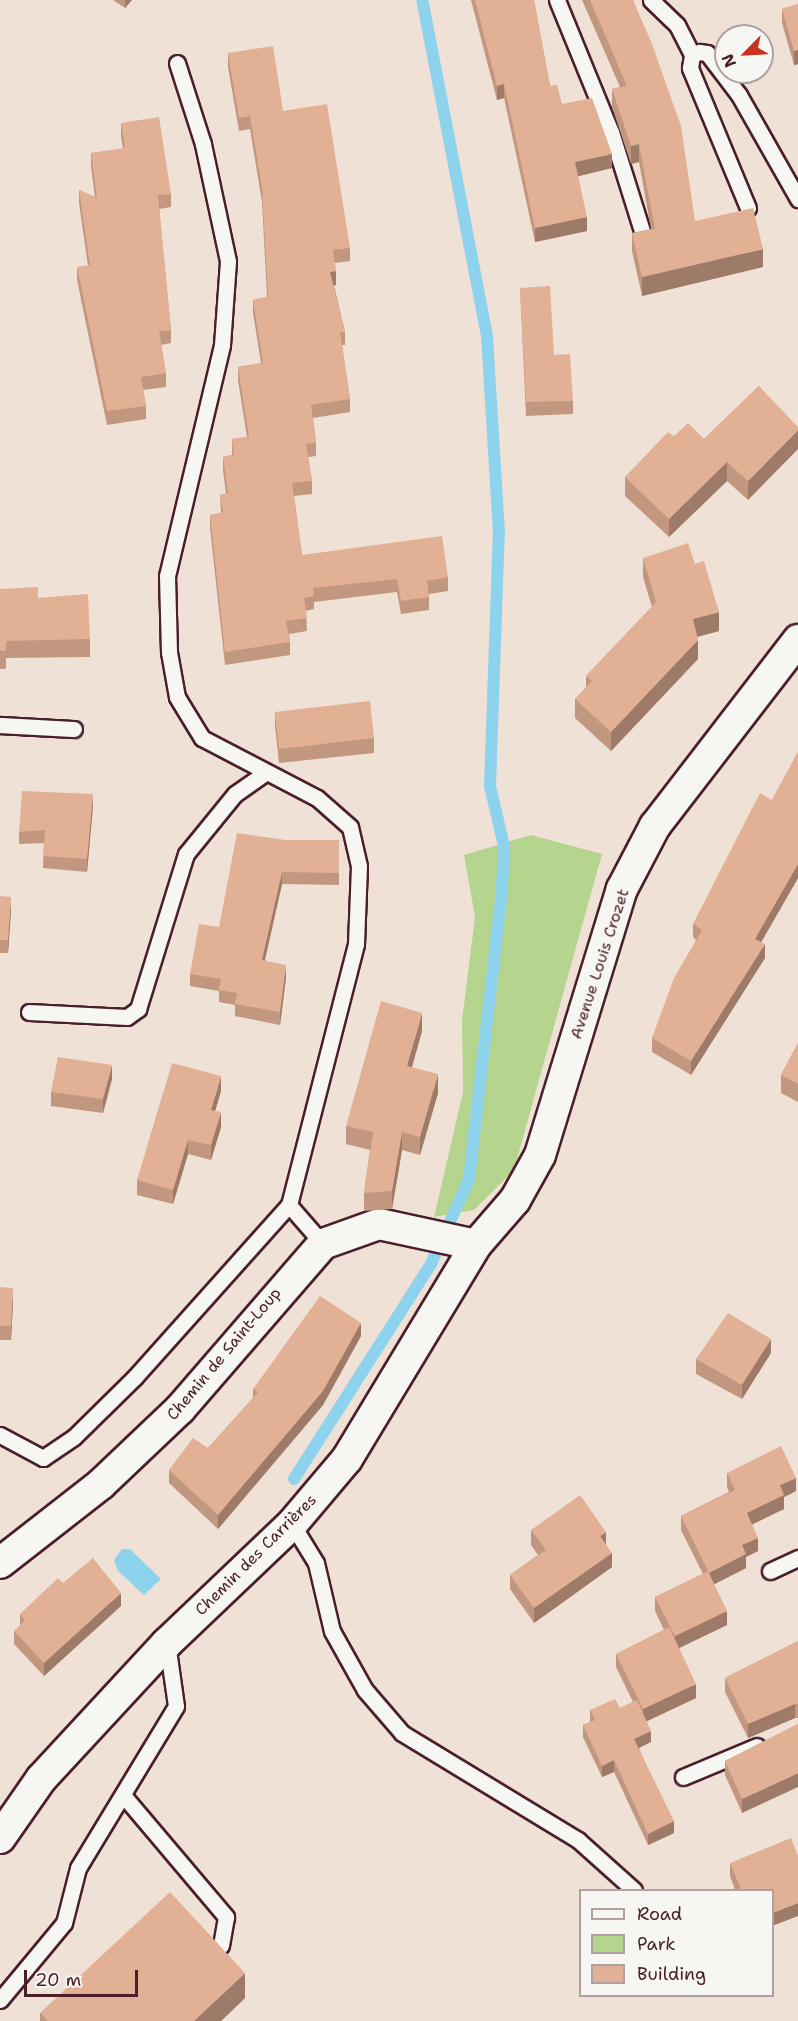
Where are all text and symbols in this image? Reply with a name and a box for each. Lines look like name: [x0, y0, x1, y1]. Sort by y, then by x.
north arrow: [714, 24, 774, 84]
text: N: [717, 51, 741, 71]
street label: Avenue Louis Crozet: [567, 886, 633, 1042]
street label: Chemin de Saint-Loup: [163, 1284, 285, 1424]
street label: Chemin des Carrières: [191, 1490, 321, 1620]
legend: [579, 1889, 774, 1997]
text: Road: [637, 1902, 682, 1926]
text: Park: [637, 1932, 676, 1956]
scale bar: [27, 1958, 141, 1996]
text: Building: [637, 1962, 706, 1986]
text: 20 m: [35, 1968, 81, 1992]

